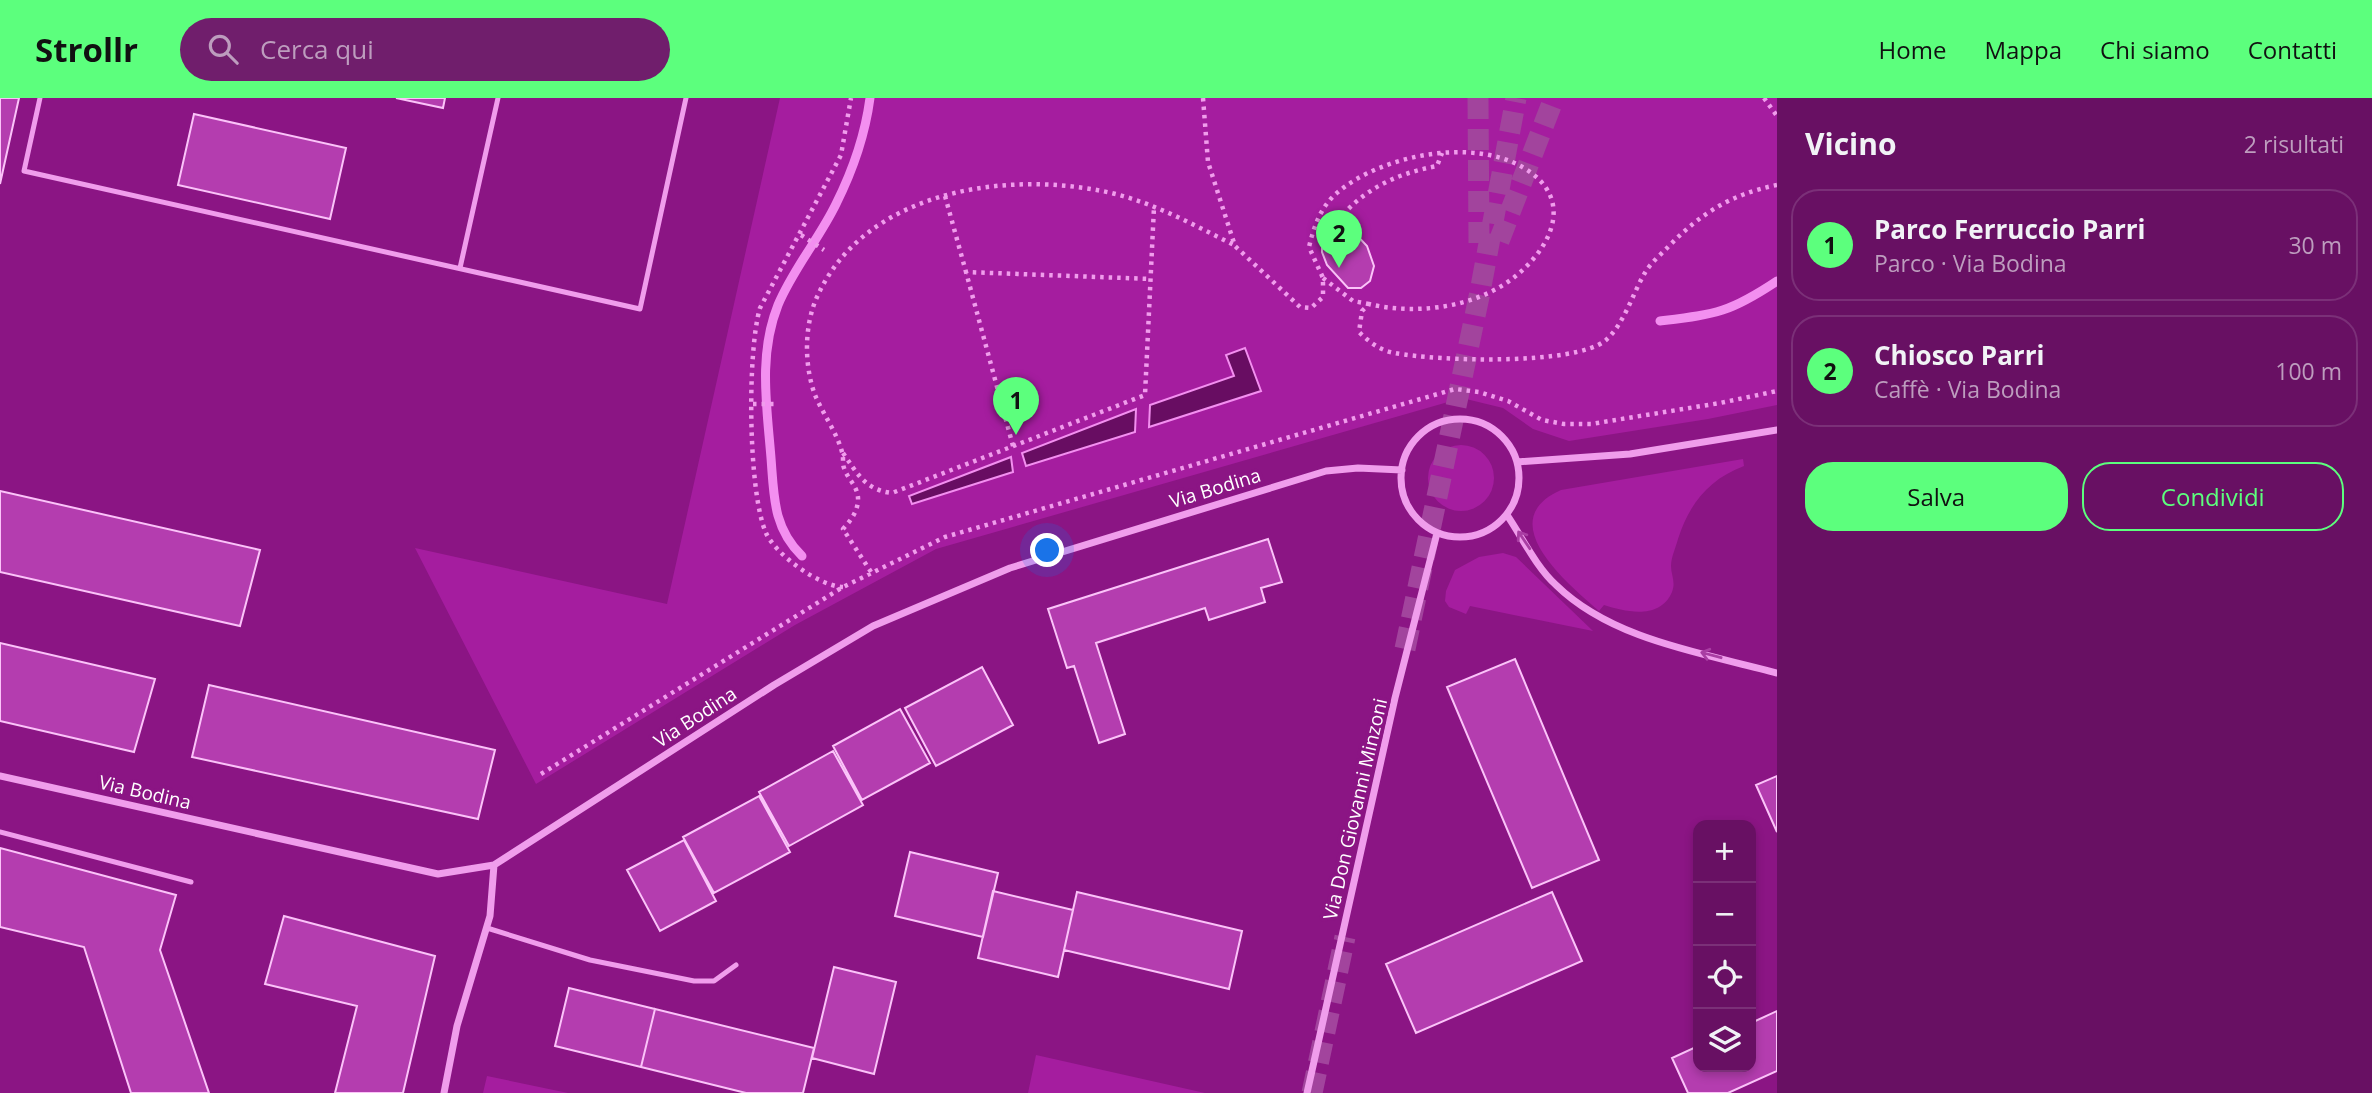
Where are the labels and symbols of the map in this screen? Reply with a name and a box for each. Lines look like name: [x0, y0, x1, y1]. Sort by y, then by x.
pin: 2: [1316, 210, 1362, 268]
pin: 1: [993, 377, 1039, 435]
street label: Via Bodina: [1166, 462, 1264, 514]
one-way arrow: [1517, 531, 1531, 550]
your location: [1030, 533, 1064, 567]
one-way arrow: [1700, 648, 1723, 661]
street label: Via Bodina: [649, 681, 741, 753]
street label: Via Don Giovanni Minzoni: [1317, 696, 1393, 922]
street label: Via Bodina: [96, 769, 194, 815]

